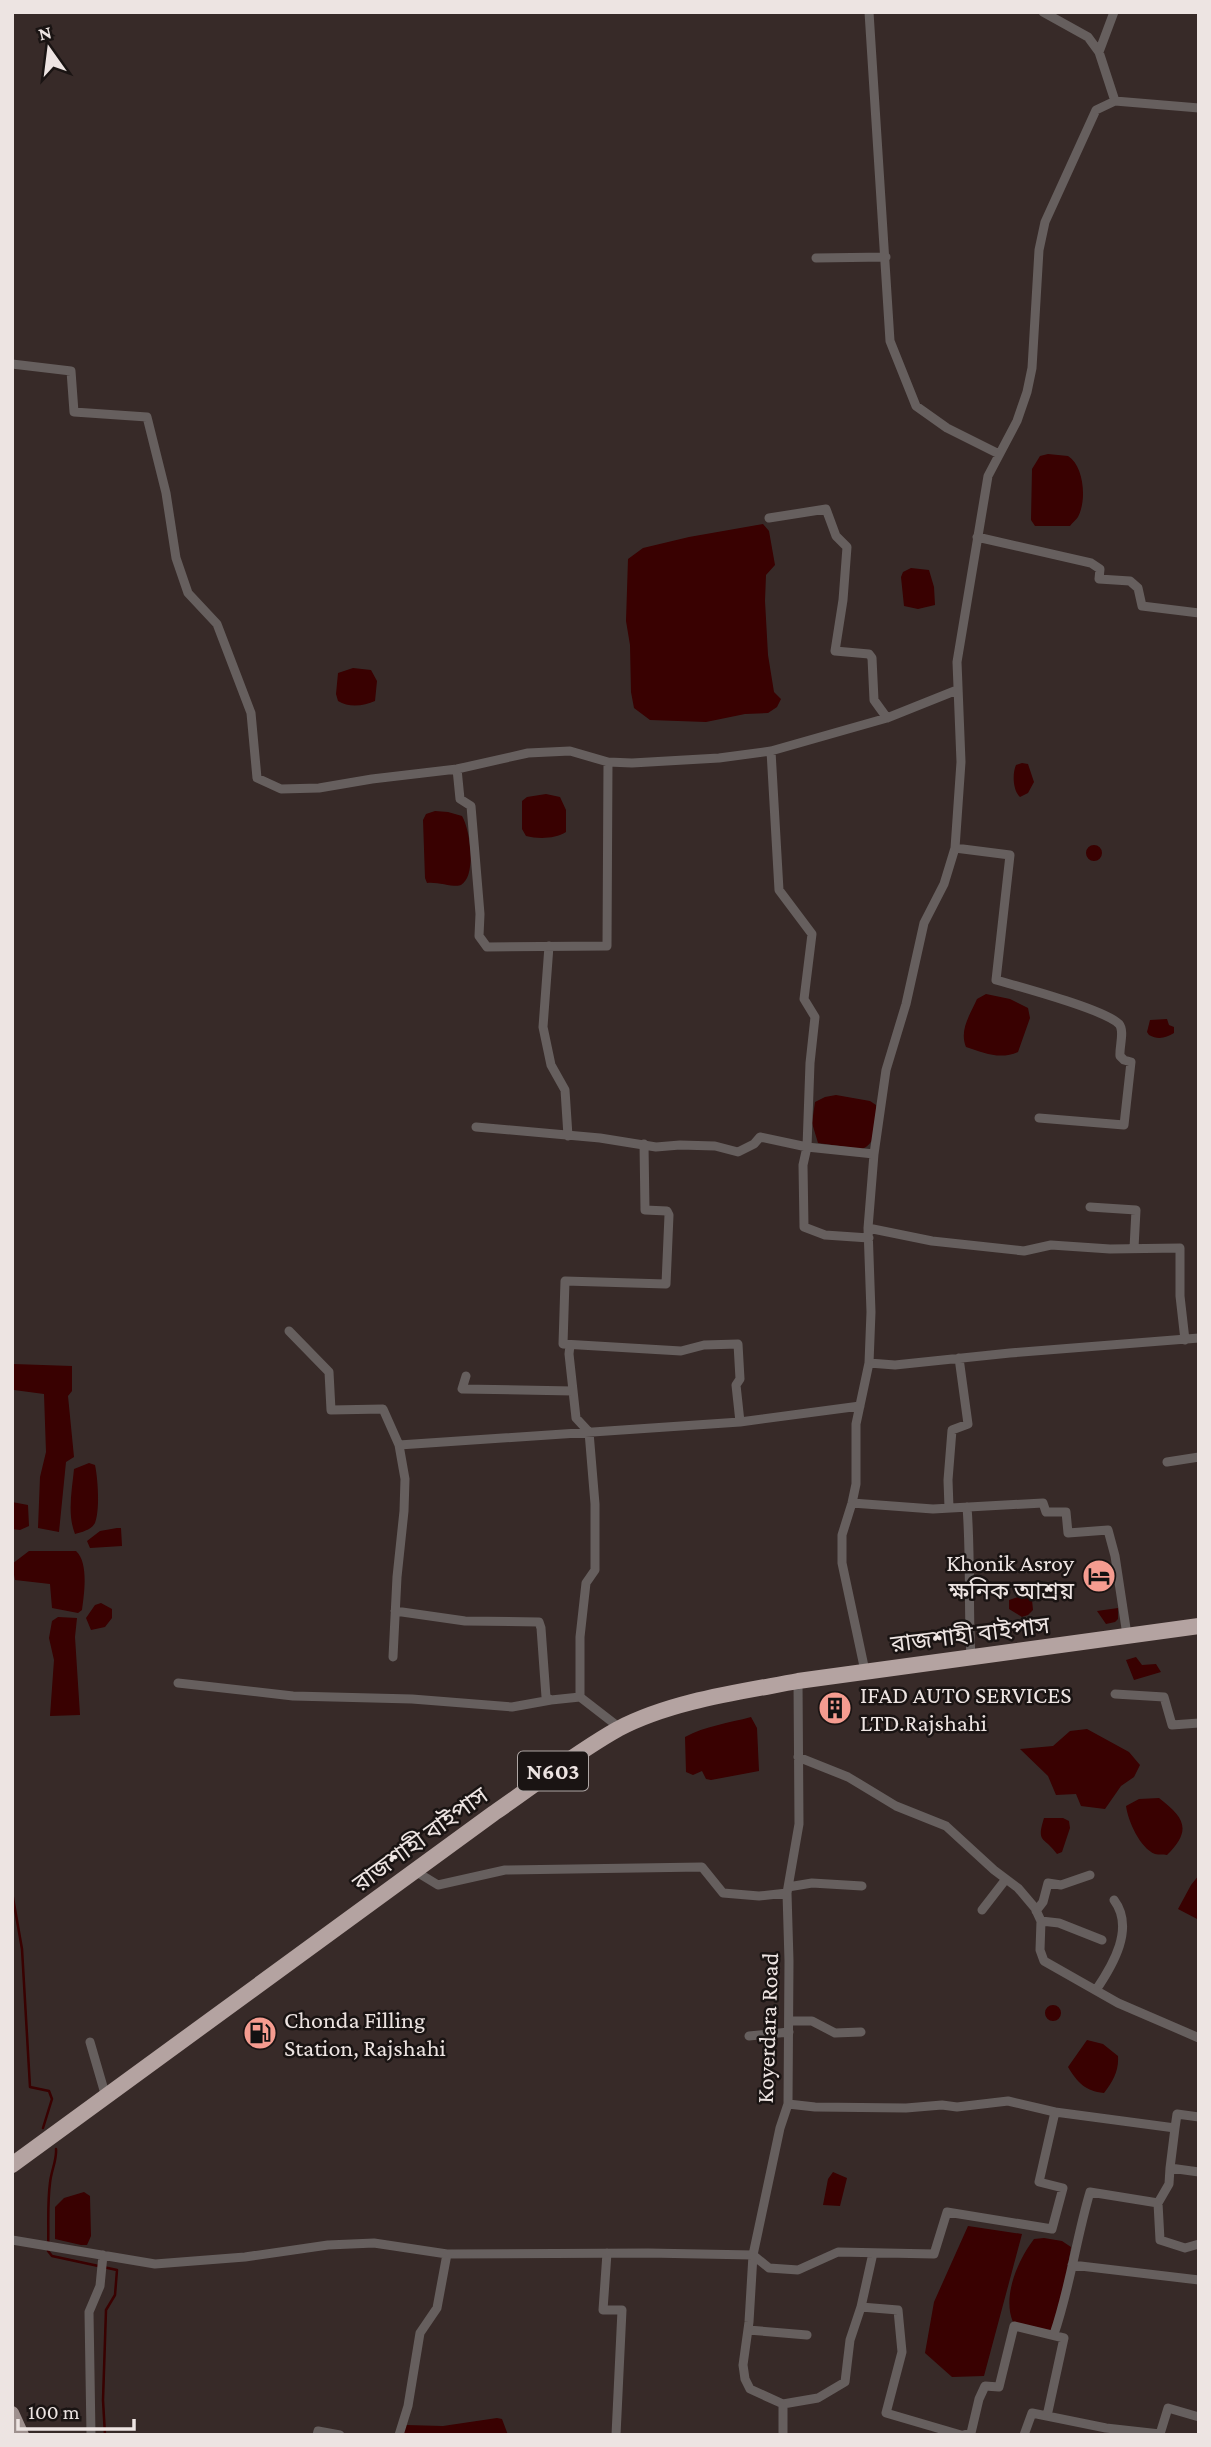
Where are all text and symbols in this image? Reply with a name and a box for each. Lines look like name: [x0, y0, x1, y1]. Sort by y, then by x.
north arrow: [14, 14, 84, 84]
text: N: [36, 21, 54, 45]
place label: Khonik Asroy ক্ষনিক আশ্রয়: [946, 1549, 1075, 1604]
hotel icon: Khonik Asroy ক্ষনিক আশ্রয়: [1080, 1557, 1118, 1595]
street label: রাজশাহী বাইপাস: [888, 1611, 1052, 1657]
place label: IFAD AUTO SERVICES LTD.Rajshahi: [860, 1681, 1072, 1736]
building icon: IFAD AUTO SERVICES LTD.Rajshahi: [816, 1689, 854, 1727]
road number: N603: [518, 1752, 588, 1790]
street label: রাজশাহী বাইপাস: [347, 1780, 493, 1897]
street label: Koyerdara Road: [751, 1952, 783, 2104]
place label: Chonda Filling Station, Rajshahi: [284, 2006, 446, 2061]
fuel station icon: Chonda Filling Station, Rajshahi: [241, 2014, 279, 2052]
scale bar: [18, 2388, 133, 2432]
text: 100 m: [28, 2400, 80, 2424]

